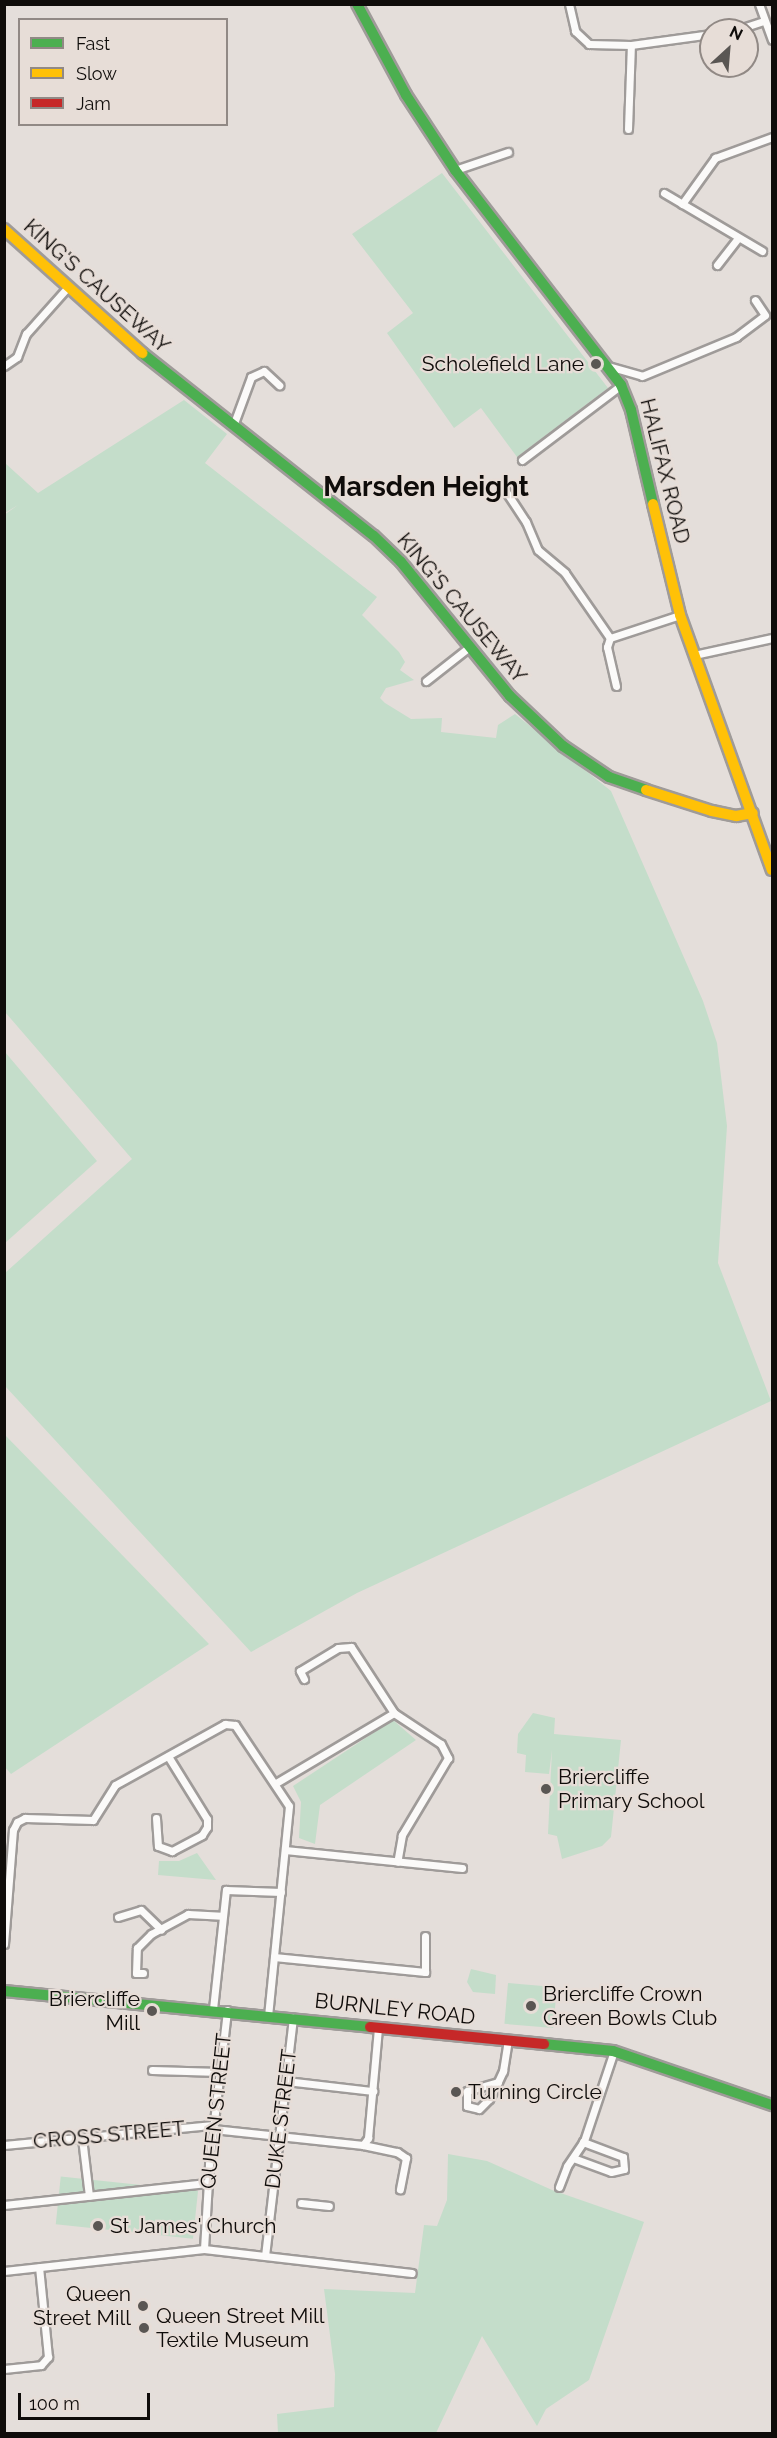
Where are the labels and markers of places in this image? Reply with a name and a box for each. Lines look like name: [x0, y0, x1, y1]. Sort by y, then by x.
place label: Scholefield Lane: [422, 351, 584, 377]
marker: Scholefield Lane: [589, 357, 603, 371]
place label: Briercliffe Primary School: [558, 1764, 705, 1814]
marker: Briercliffe Primary School: [539, 1782, 553, 1796]
place label: Briercliffe Crown Green Bowls Club: [543, 1981, 717, 2031]
place label: Briercliffe Mill: [49, 1986, 140, 2036]
marker: Briercliffe Crown Green Bowls Club: [524, 1999, 538, 2013]
marker: Briercliffe Mill: [145, 2004, 159, 2018]
place label: Turning Circle: [468, 2079, 602, 2105]
marker: Turning Circle: [449, 2085, 463, 2099]
place label: St James' Church: [110, 2213, 277, 2239]
marker: St James' Church: [91, 2219, 105, 2233]
place label: Queen Street Mill: [33, 2281, 131, 2331]
marker: Queen Street Mill: [136, 2299, 150, 2313]
place label: Queen Street Mill Textile Museum: [156, 2303, 324, 2353]
marker: Queen Street Mill Textile Museum: [137, 2321, 151, 2335]

